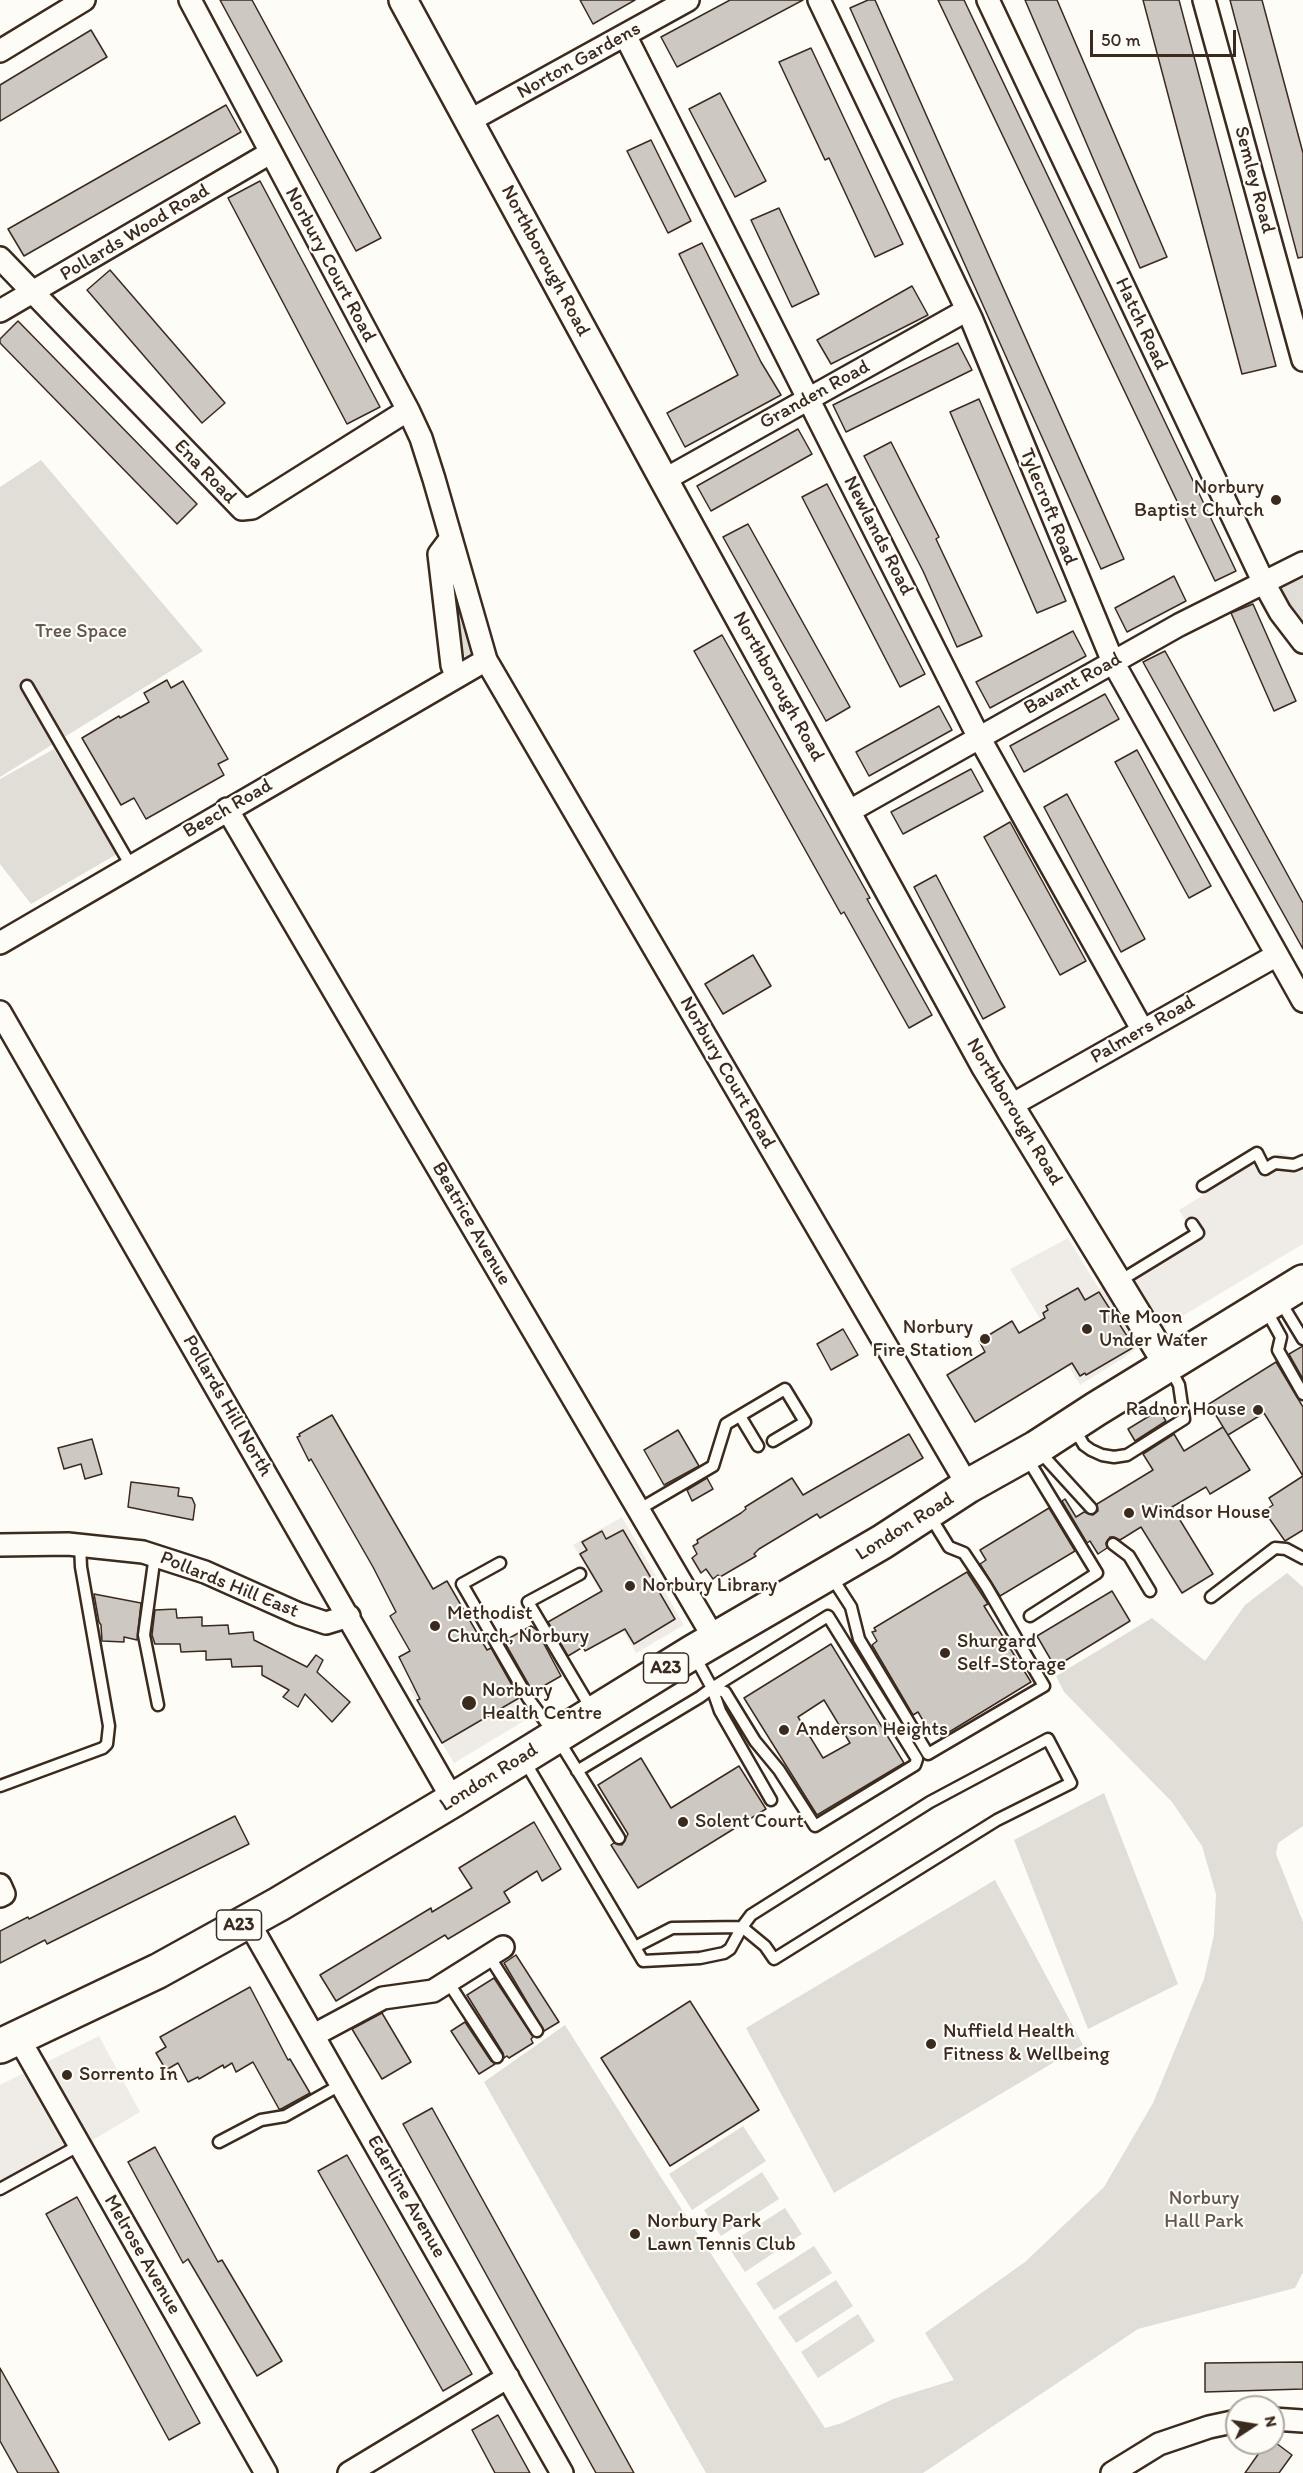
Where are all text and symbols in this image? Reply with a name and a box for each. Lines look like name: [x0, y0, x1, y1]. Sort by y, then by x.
street label: Norton Gardens: [513, 17, 645, 105]
scale bar: [1093, 18, 1238, 56]
text: 50 m: [1101, 29, 1141, 51]
street label: Semley Road: [1228, 124, 1280, 236]
street label: Pollards Wood Road: [56, 179, 214, 287]
street label: Northborough Road: [495, 181, 595, 341]
street label: Norbury Court Road: [279, 184, 381, 346]
street label: Hatch Road: [1109, 274, 1173, 374]
street label: Granden Road: [756, 355, 874, 435]
street label: Ena Road: [168, 435, 242, 509]
street label: Tylecroft Road: [1014, 445, 1082, 569]
street label: Newlands Road: [838, 472, 918, 600]
place label: Norbury Baptist Church: [1134, 476, 1264, 523]
marker: Norbury Baptist Church: [1269, 493, 1283, 507]
street label: Northborough Road: [727, 608, 829, 766]
park label: Tree Space: [35, 620, 127, 644]
street label: Bavant Road: [1020, 647, 1126, 721]
street label: Beech Road: [179, 774, 277, 844]
street label: Palmers Road: [1086, 990, 1200, 1070]
street label: Norbury Court Road: [674, 993, 780, 1153]
street label: Northborough Road: [961, 1034, 1067, 1190]
street label: Beatrice Avenue: [426, 1158, 516, 1290]
place label: The Moon Under Water: [1099, 1306, 1207, 1353]
place label: Norbury Fire Station: [872, 1316, 973, 1363]
marker: The Moon Under Water: [1080, 1322, 1094, 1336]
street label: Pollards Hill North: [177, 1331, 277, 1481]
marker: Norbury Fire Station: [978, 1332, 992, 1346]
place label: Radnor House: [1126, 1398, 1246, 1422]
marker: Radnor House: [1251, 1403, 1265, 1417]
street label: London Road: [851, 1487, 959, 1567]
place label: Windsor House: [1141, 1501, 1270, 1525]
marker: Windsor House: [1122, 1506, 1136, 1520]
street label: Pollards Hill East: [156, 1546, 302, 1624]
place label: Norbury Library: [642, 1574, 777, 1598]
marker: Norbury Library: [623, 1579, 637, 1593]
place label: Methodist Church, Norbury: [447, 1602, 589, 1649]
marker: Methodist Church, Norbury: [428, 1619, 442, 1633]
place label: Shurgard Self-Storage: [957, 1630, 1066, 1677]
marker: Shurgard Self-Storage: [938, 1646, 952, 1660]
road number: A23: [644, 1653, 688, 1683]
place label: Norbury Health Centre: [482, 1679, 602, 1726]
marker: Norbury Health Centre: [460, 1694, 478, 1712]
place label: Anderson Heights: [796, 1718, 948, 1742]
marker: Anderson Heights: [777, 1723, 791, 1737]
street label: London Road: [435, 1738, 543, 1818]
place label: Solent Court: [695, 1810, 804, 1834]
marker: Solent Court: [676, 1815, 690, 1829]
road number: A23: [216, 1910, 262, 1940]
place label: Nuffield Health Fitness & Wellbeing: [943, 2020, 1110, 2067]
marker: Nuffield Health Fitness & Wellbeing: [924, 2037, 938, 2051]
place label: Sorrento In: [79, 2063, 178, 2087]
marker: Sorrento In: [60, 2068, 74, 2082]
street label: Ederline Avenue: [361, 2131, 451, 2263]
park label: Norbury Hall Park: [1164, 2187, 1244, 2234]
street label: Melrose Avenue: [98, 2191, 186, 2319]
place label: Norbury Park Lawn Tennis Club: [647, 2210, 796, 2257]
marker: Norbury Park Lawn Tennis Club: [628, 2227, 642, 2241]
north arrow: [1225, 2395, 1285, 2455]
text: N: [1261, 2414, 1282, 2429]

